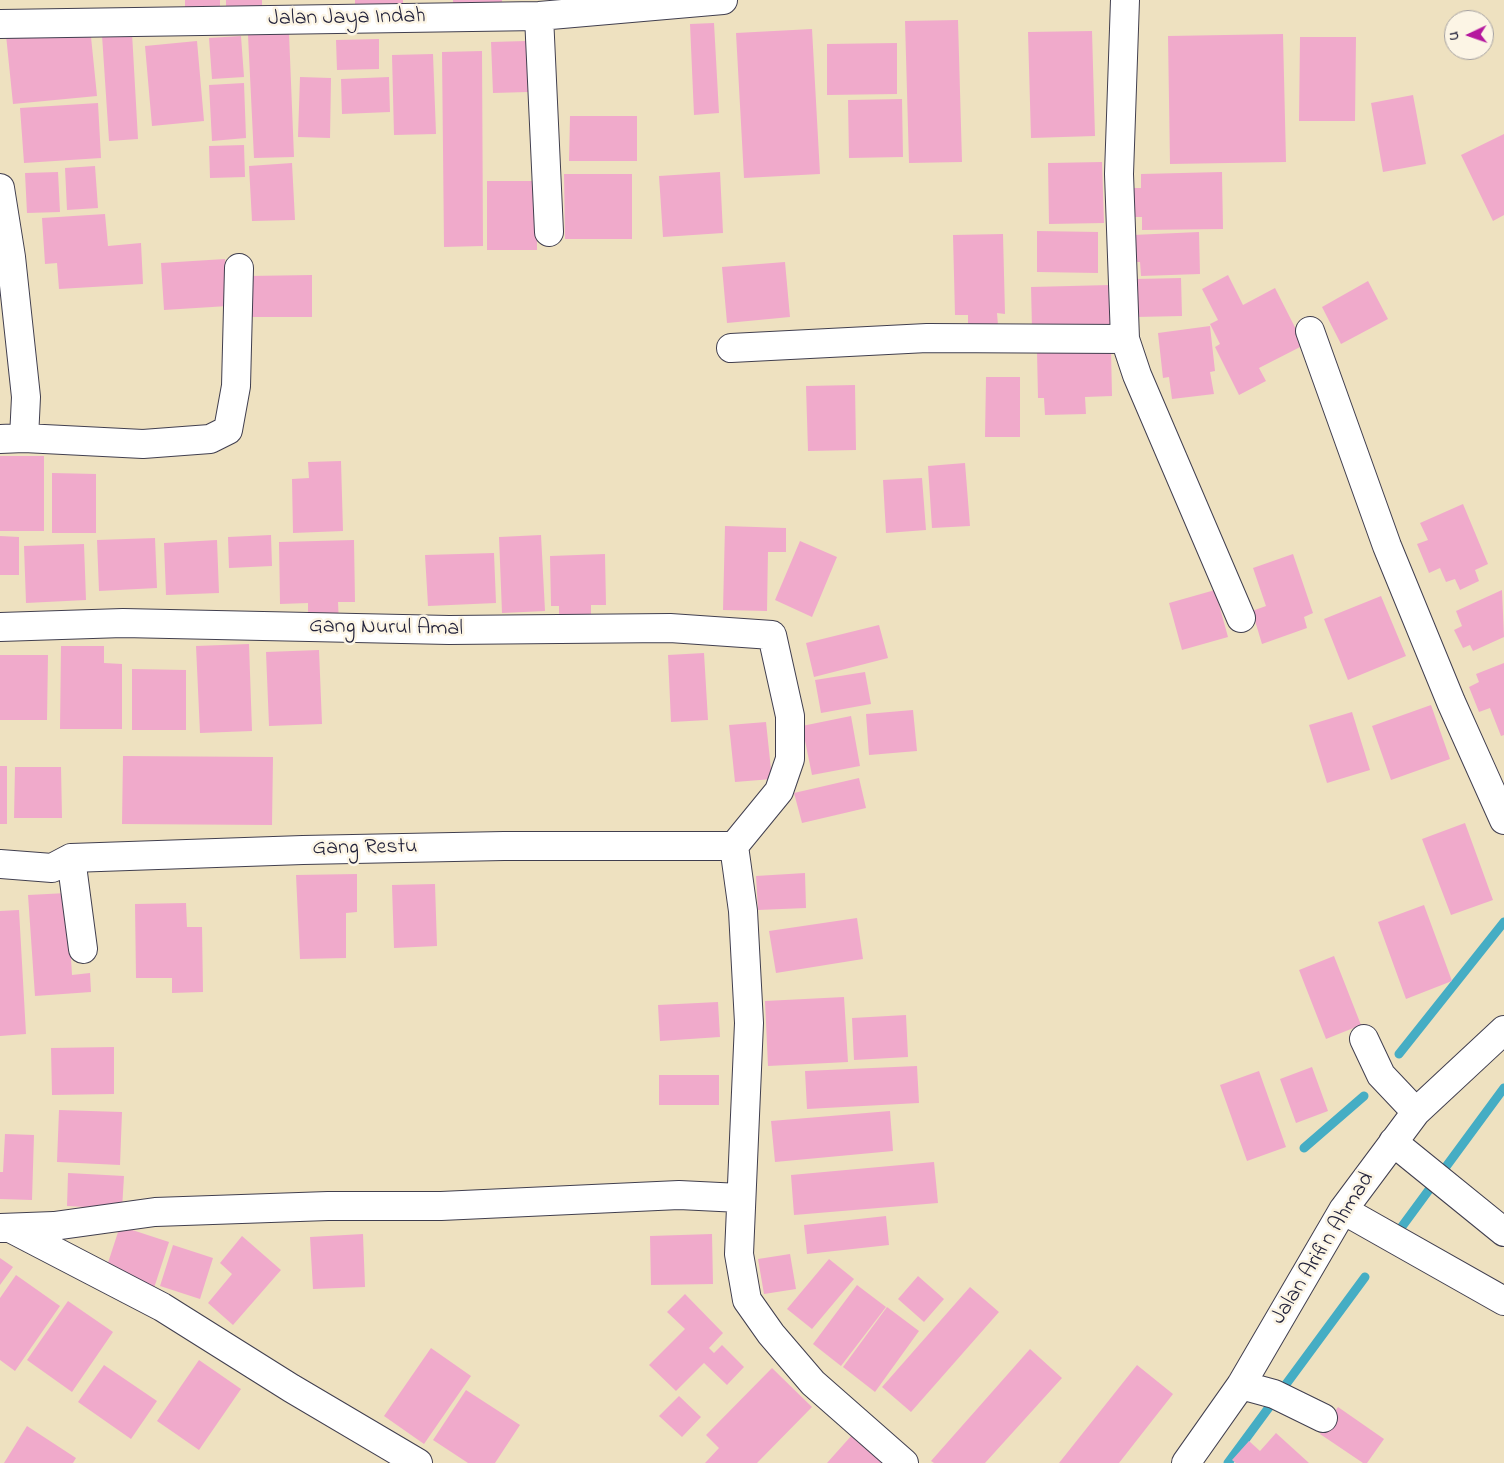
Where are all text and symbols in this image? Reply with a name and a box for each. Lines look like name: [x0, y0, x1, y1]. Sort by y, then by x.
street label: Jalan Jaya Indah: [268, 4, 426, 34]
north arrow: [1444, 10, 1494, 60]
text: U: [1444, 31, 1465, 41]
street label: Gang Nurul Amal: [309, 614, 463, 644]
street label: Gang Restu: [312, 835, 418, 863]
street label: Jalan Arifin Ahmad: [1267, 1168, 1381, 1330]

